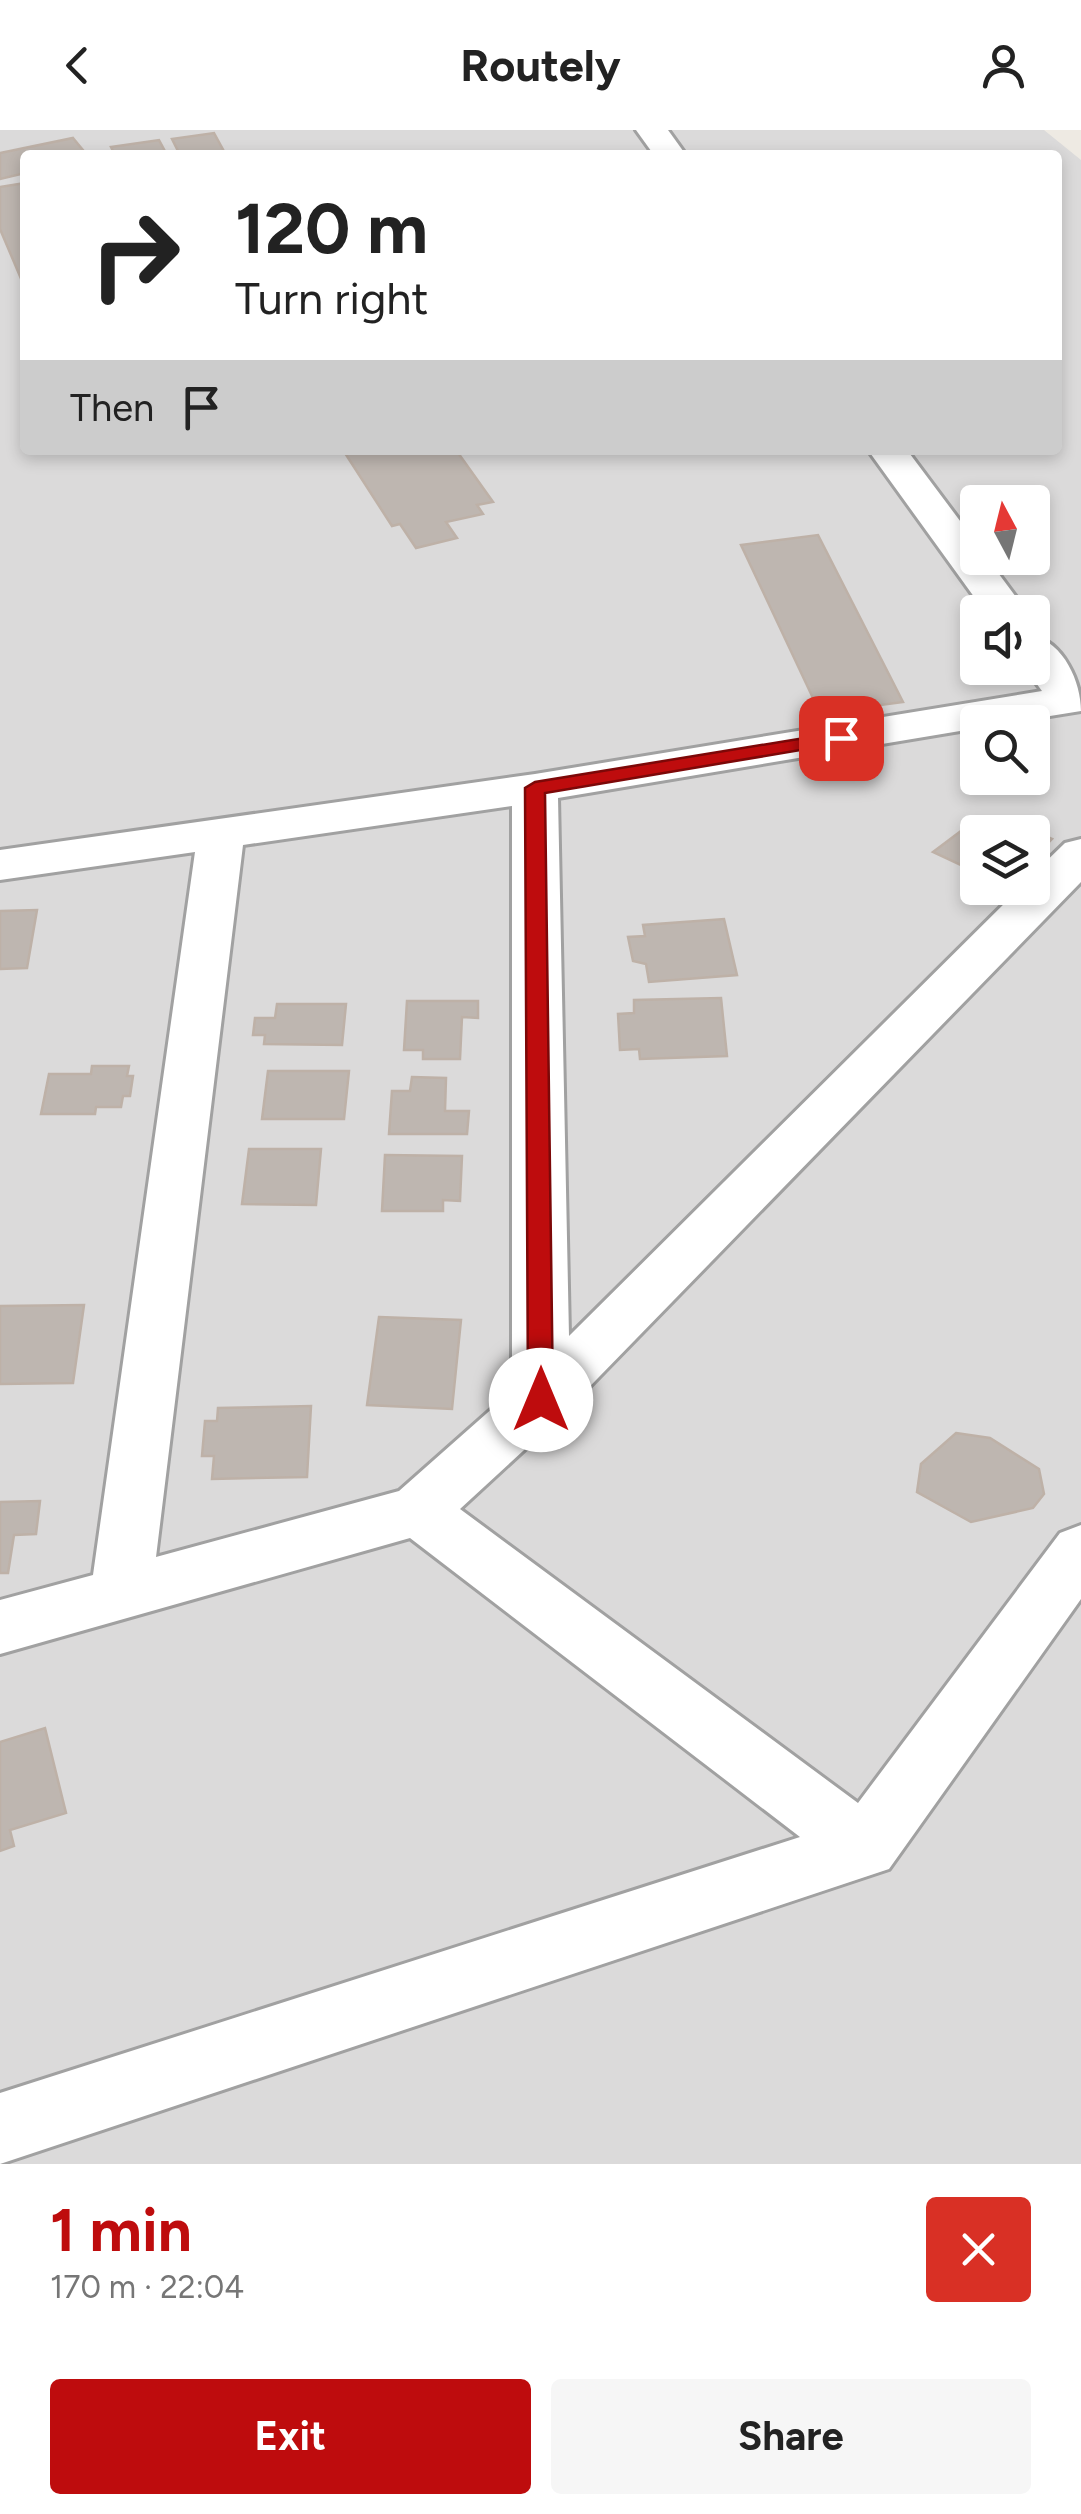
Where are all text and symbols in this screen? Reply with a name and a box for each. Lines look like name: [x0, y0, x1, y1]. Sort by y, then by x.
icon: back: [50, 38, 105, 93]
text: Routely: [460, 38, 621, 92]
icon: person: [976, 38, 1031, 93]
text: 120 m: [235, 186, 428, 271]
icon: right: [70, 190, 200, 320]
text: Turn right: [235, 271, 428, 325]
icon: arrive: [174, 380, 229, 435]
text: Then: [70, 385, 154, 431]
north arrow: [960, 485, 1050, 575]
map controls: [960, 485, 1050, 905]
button: sound: [960, 595, 1050, 685]
pin: [799, 696, 884, 781]
button: search: [960, 705, 1050, 795]
icon: arrive: [814, 711, 869, 766]
button: layers: [960, 815, 1050, 905]
position arrow: [489, 1348, 593, 1452]
text: 1 min: [50, 2194, 192, 2266]
button: close: [926, 2197, 1031, 2302]
text: 170 m · 22:04: [50, 2268, 244, 2306]
button: Exit: [50, 2379, 531, 2494]
button: Share: [551, 2379, 1031, 2494]

